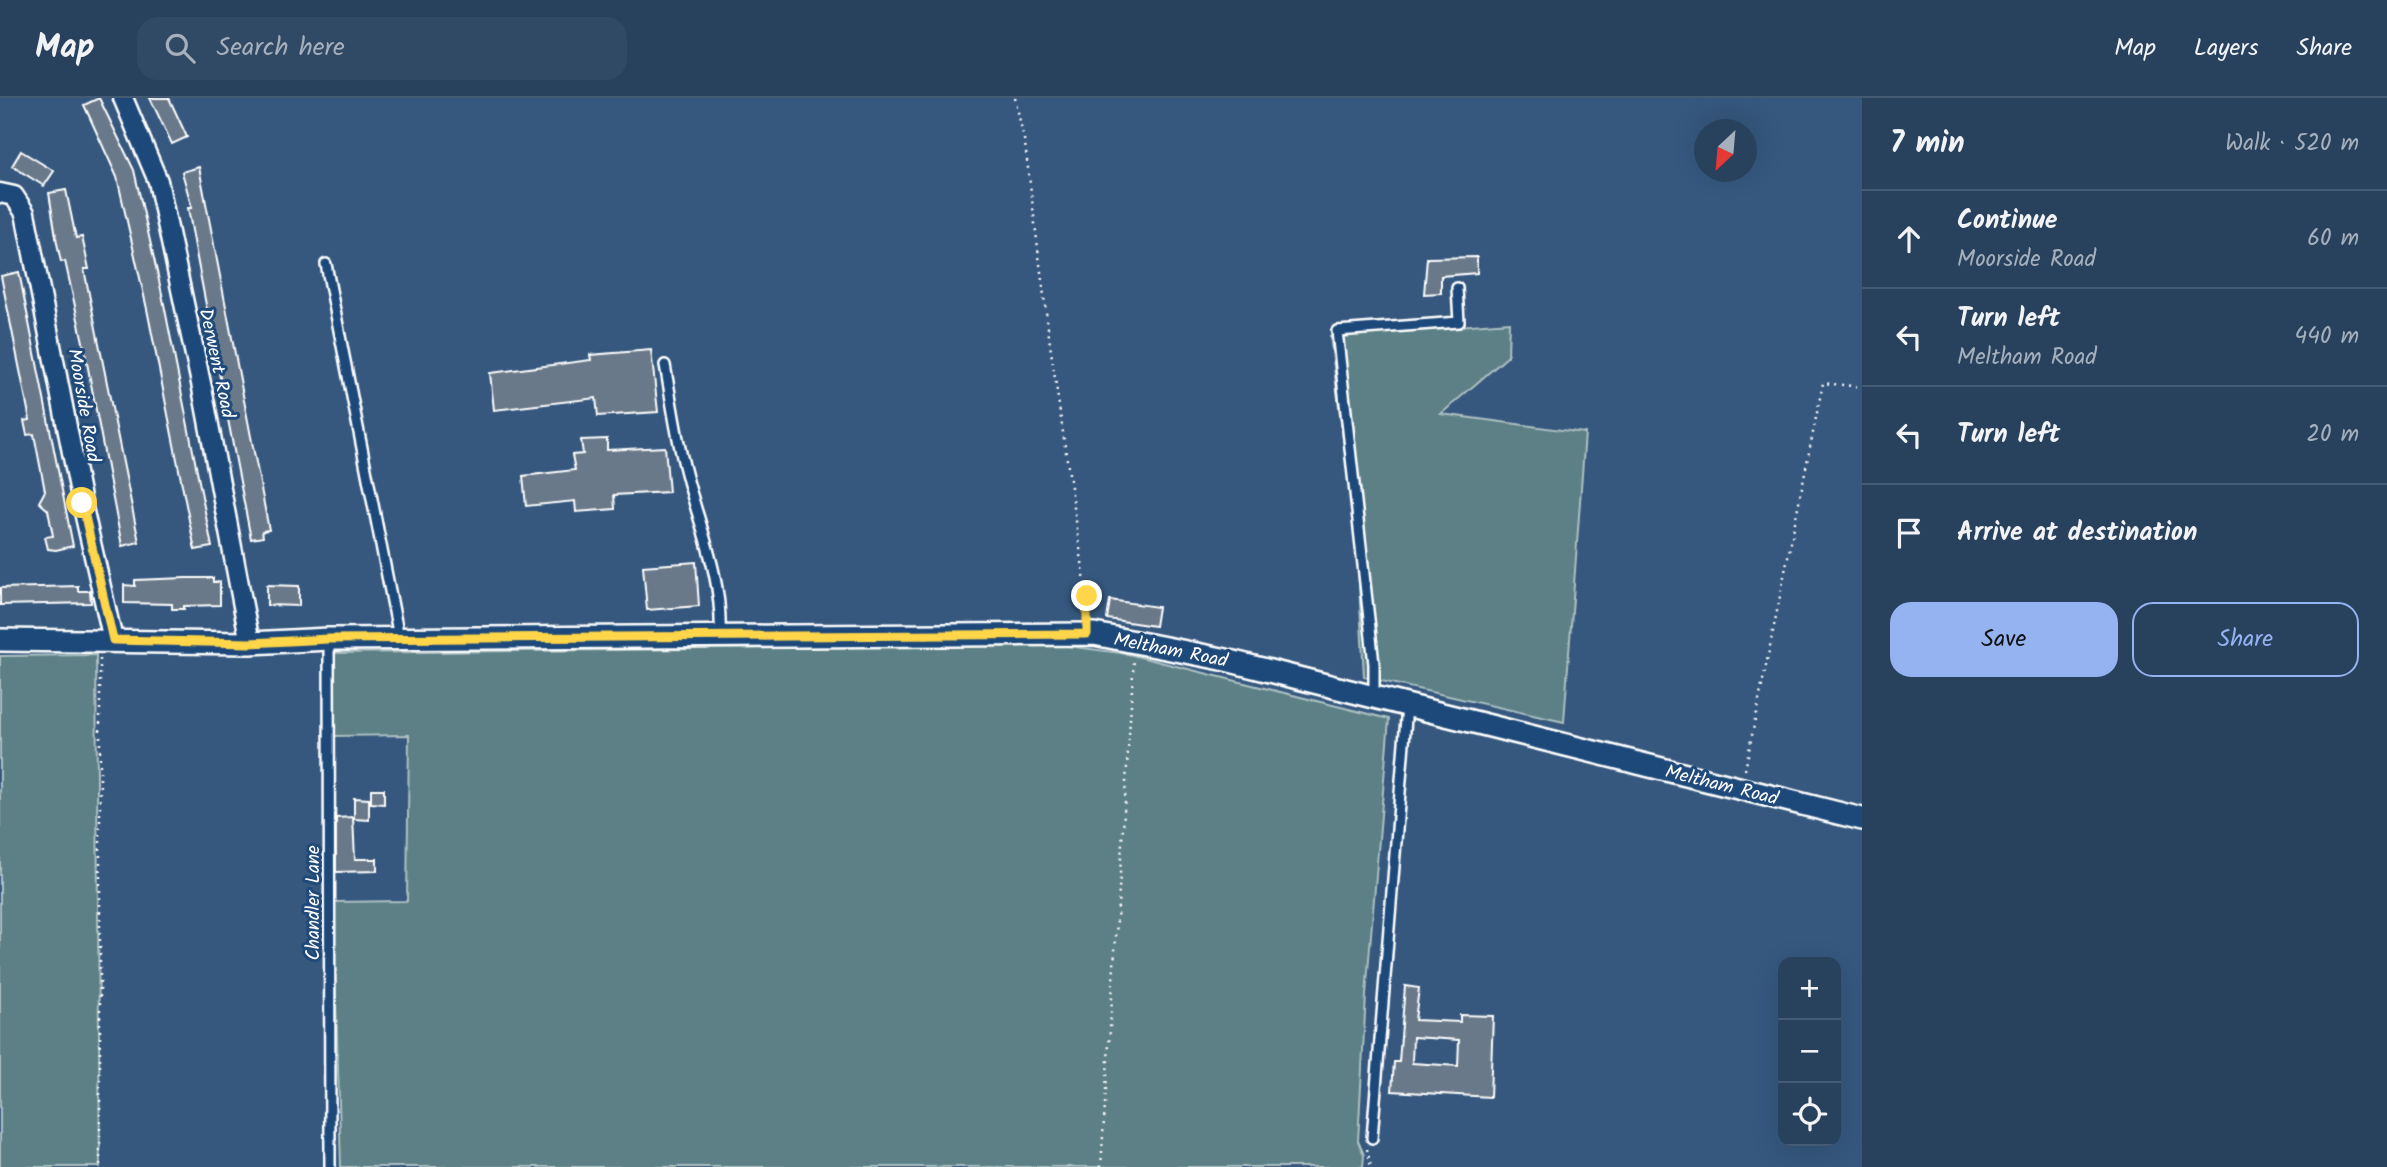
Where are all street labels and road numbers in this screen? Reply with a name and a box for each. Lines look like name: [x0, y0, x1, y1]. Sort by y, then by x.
street label: Derwent Road: [190, 306, 242, 422]
street label: Moorside Road: [58, 346, 108, 465]
street label: Meltham Road: [1111, 625, 1231, 677]
street label: Meltham Road: [1662, 757, 1782, 815]
street label: Chandler Lane: [299, 845, 329, 961]

